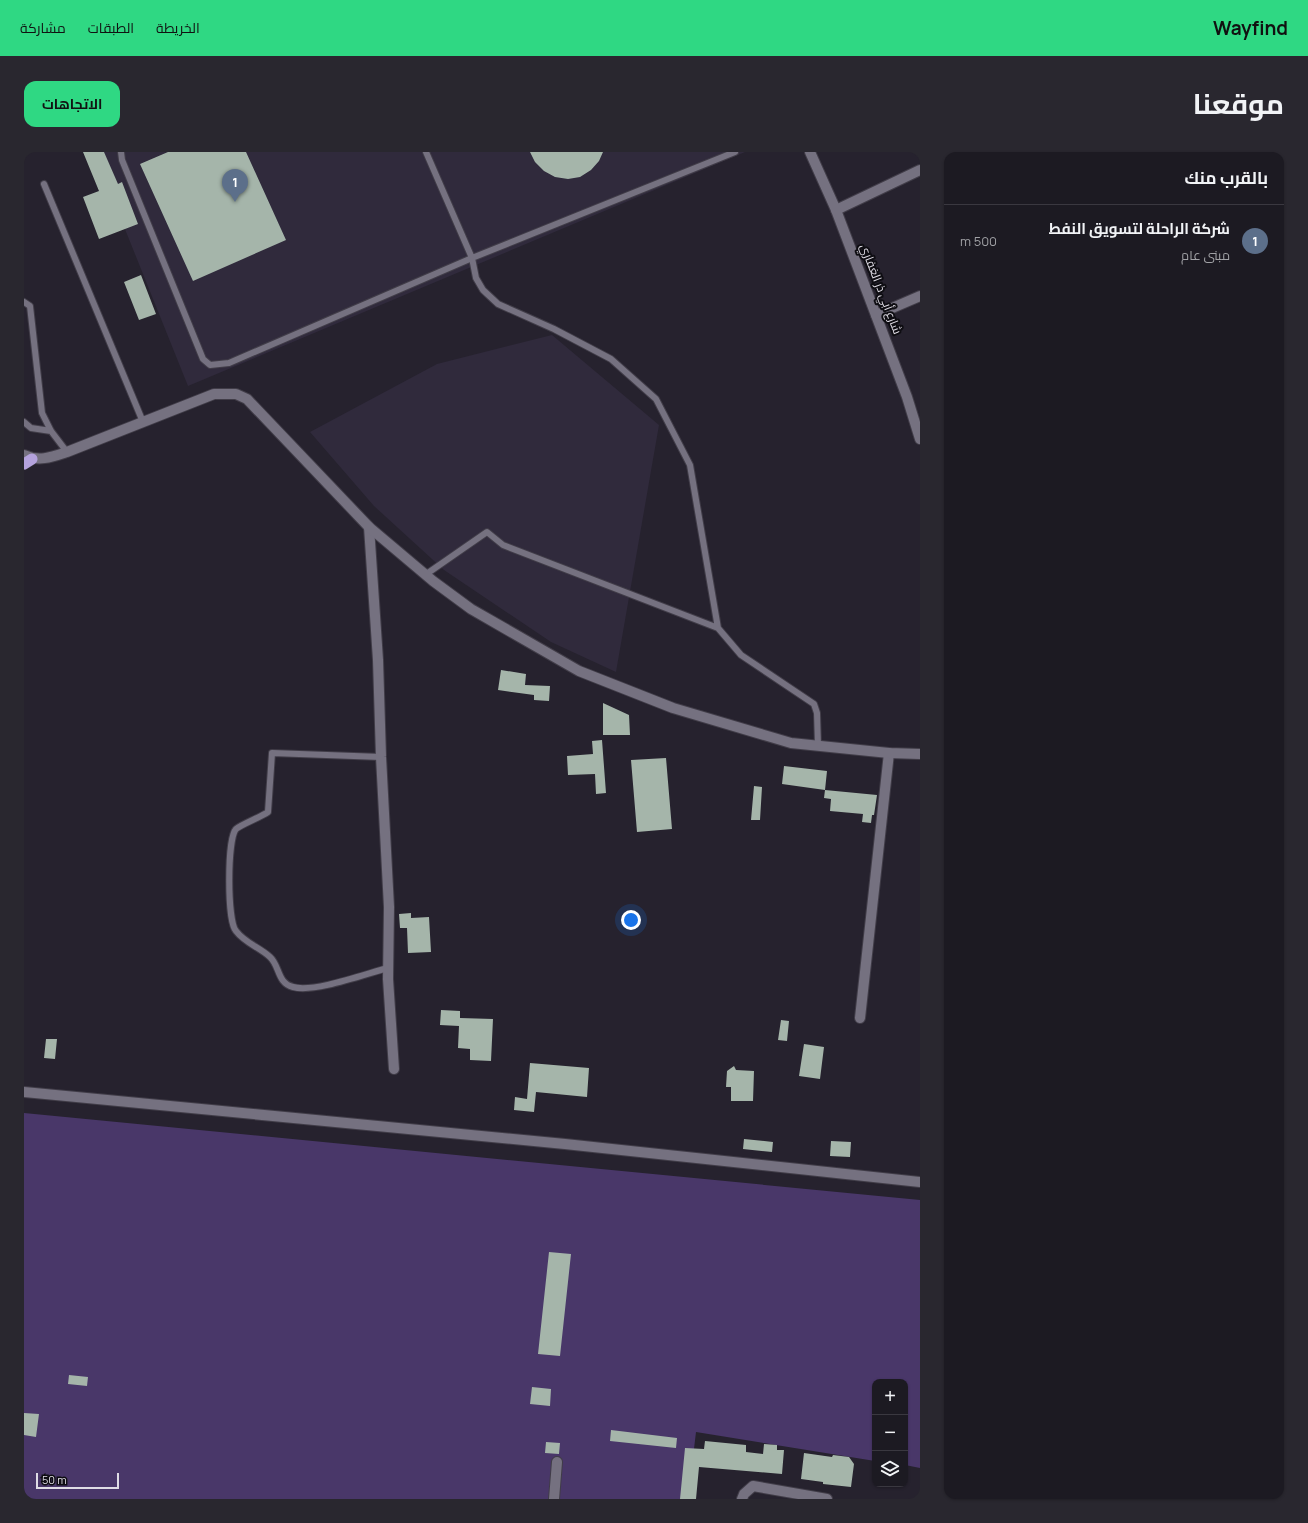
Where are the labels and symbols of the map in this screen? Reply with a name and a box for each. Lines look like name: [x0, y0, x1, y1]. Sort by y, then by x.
pin: 1: [222, 169, 248, 202]
street label: شارع أبي ذر الغفاري: [855, 241, 907, 337]
your location: [621, 910, 641, 930]
scale bar: [36, 1471, 119, 1490]

